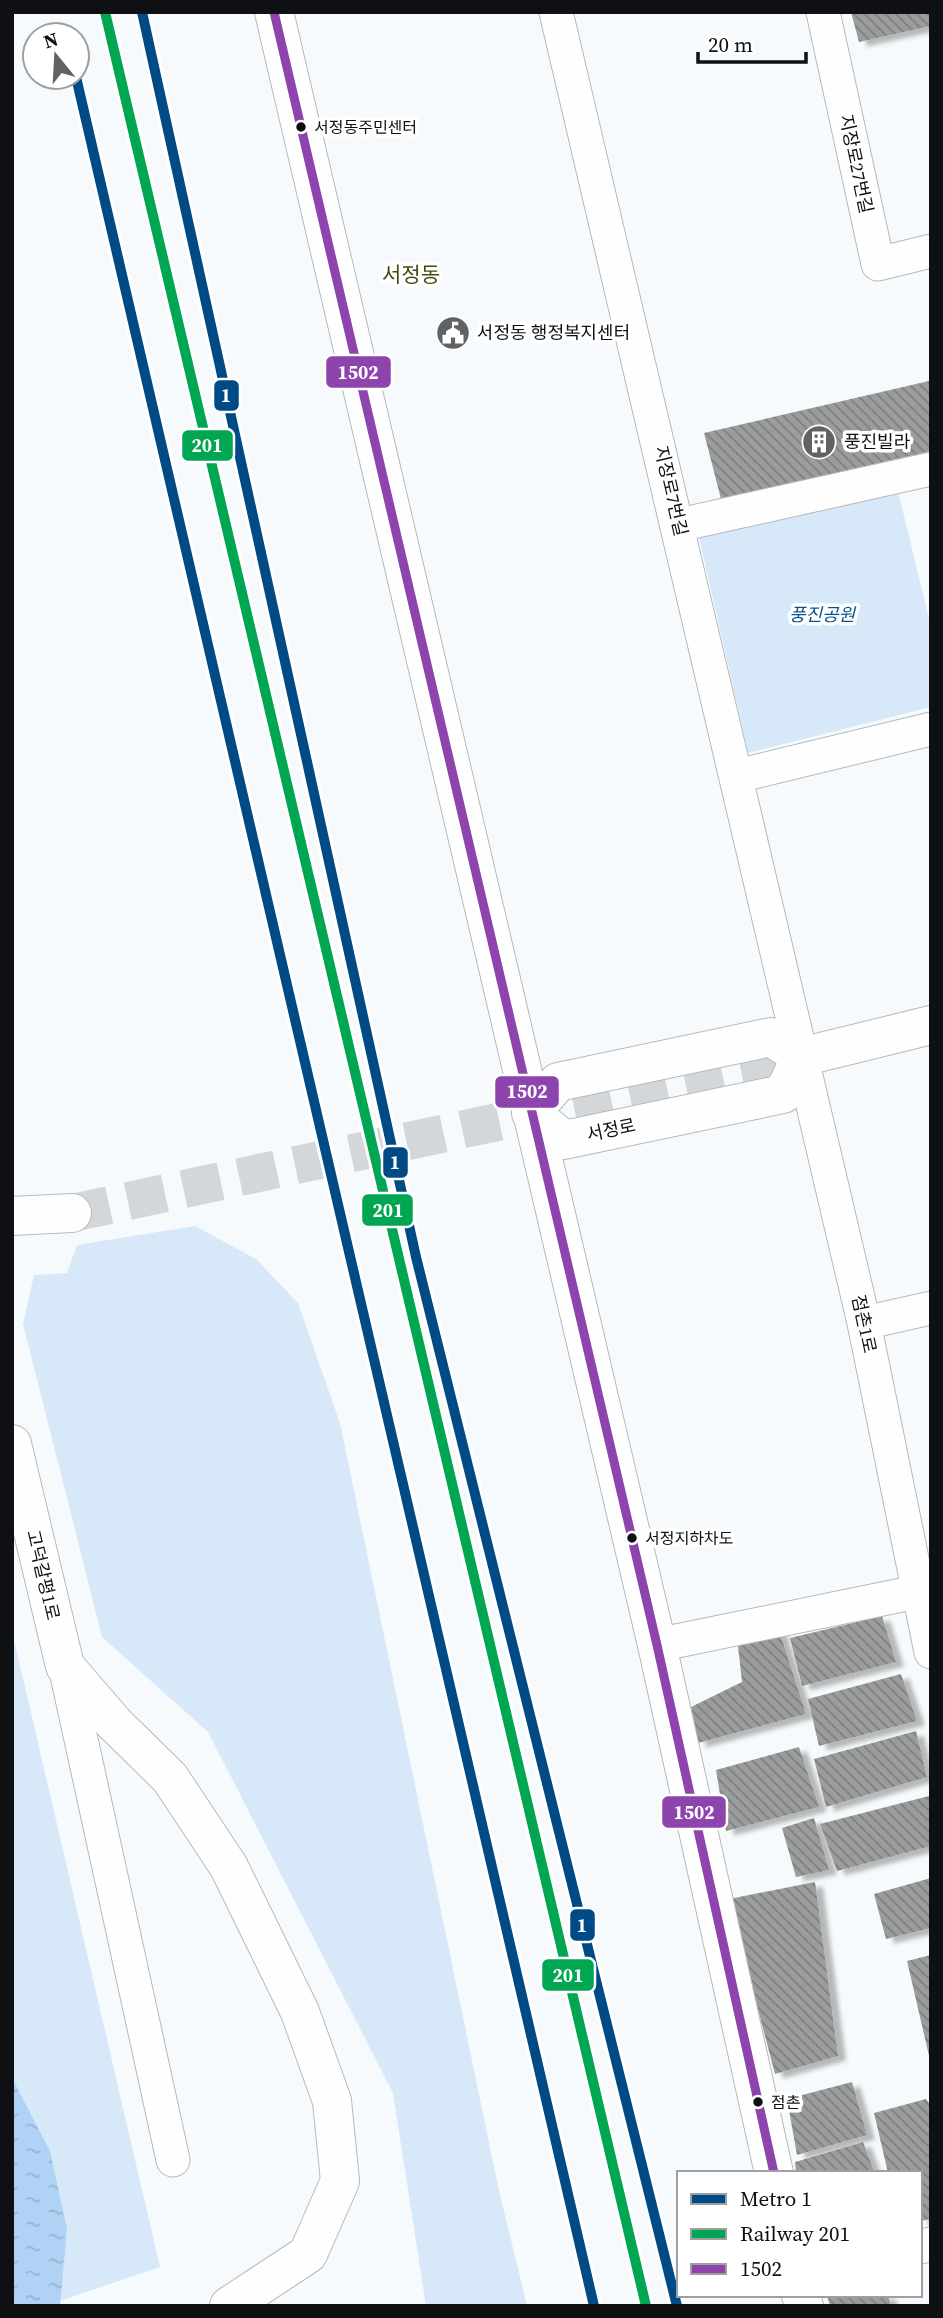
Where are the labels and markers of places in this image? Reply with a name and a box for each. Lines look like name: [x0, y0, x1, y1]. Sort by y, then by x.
place label: 서정동주민센터: [314, 116, 417, 138]
marker: 서정동주민센터: [294, 120, 308, 134]
public building icon: 서정동 행정복지센터: [434, 314, 472, 352]
place label: 서정동 행정복지센터: [477, 320, 630, 345]
building icon: 풍진빌라: [800, 423, 838, 461]
place label: 풍진빌라: [844, 429, 911, 454]
place label: 서정지하차도: [645, 1527, 734, 1549]
marker: 서정지하차도: [625, 1531, 639, 1545]
place label: 점촌: [771, 2091, 800, 2113]
marker: 점촌: [751, 2095, 765, 2109]

